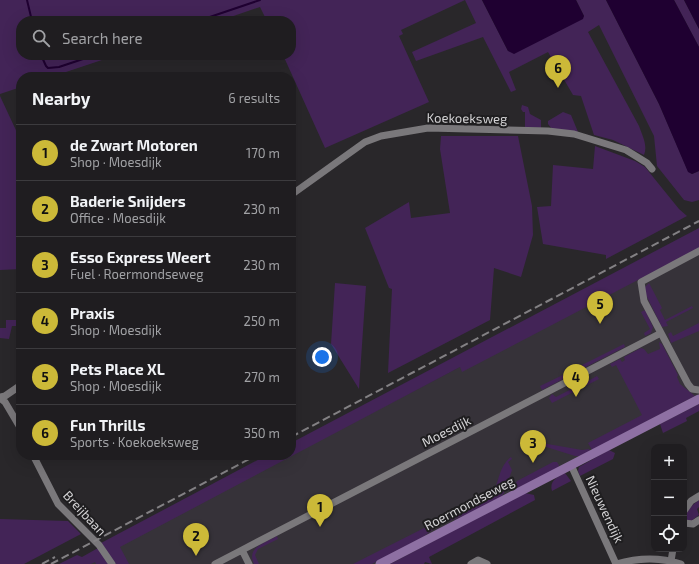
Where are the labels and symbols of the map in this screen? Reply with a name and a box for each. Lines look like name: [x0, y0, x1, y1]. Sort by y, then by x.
pin: 6: [545, 55, 571, 88]
street label: Koekoeksweg: [426, 109, 508, 127]
pin: 5: [587, 291, 613, 324]
your location: [312, 347, 332, 367]
pin: 4: [563, 364, 589, 397]
street label: Moesdijk: [419, 412, 474, 450]
pin: 3: [520, 430, 546, 463]
street label: Roermondseweg: [421, 473, 517, 533]
street label: Nieuwendijk: [582, 473, 628, 546]
street label: Breijbaan: [60, 487, 110, 539]
pin: 1: [307, 494, 333, 527]
pin: 2: [183, 523, 209, 556]

